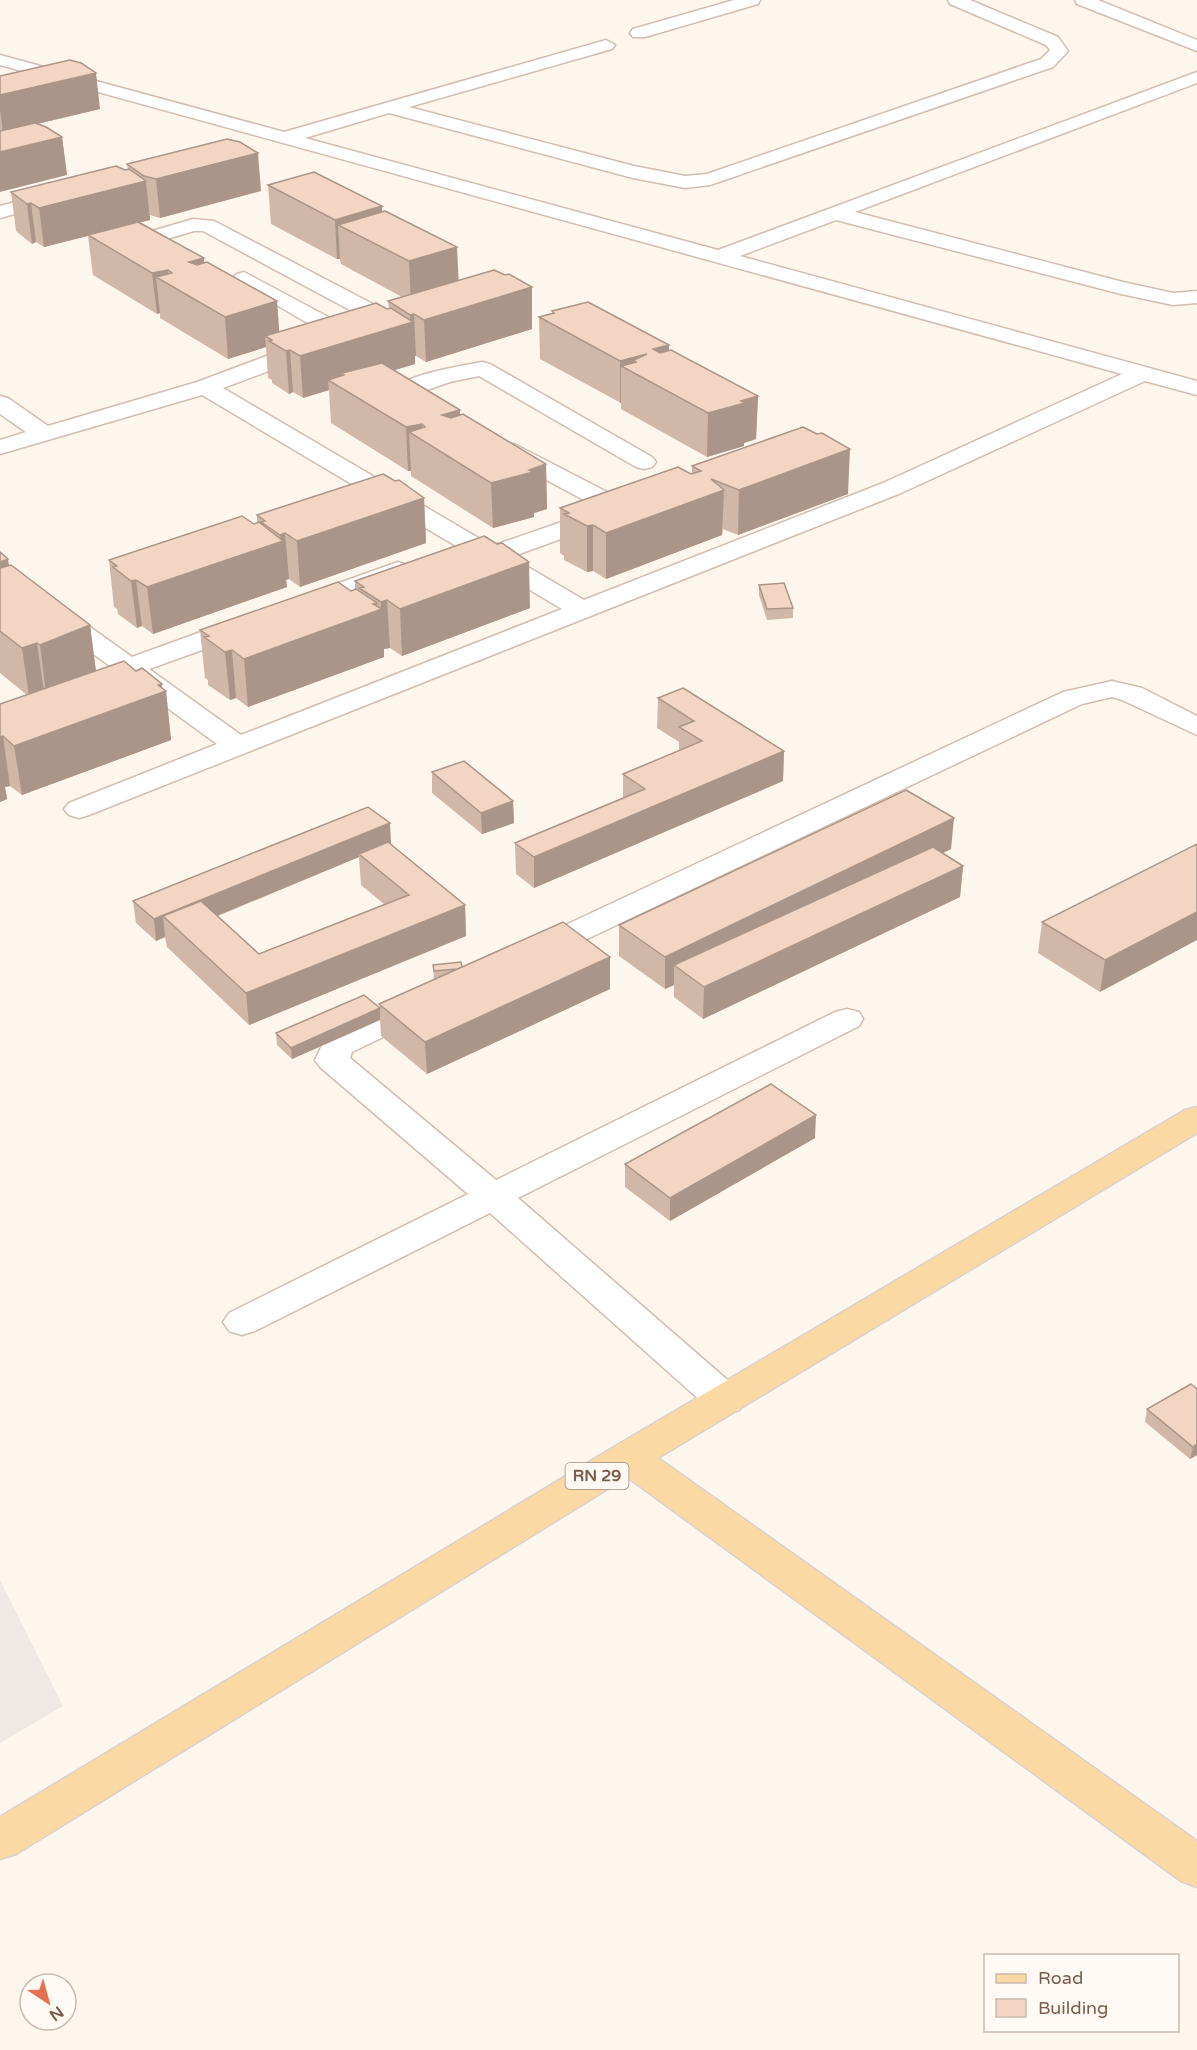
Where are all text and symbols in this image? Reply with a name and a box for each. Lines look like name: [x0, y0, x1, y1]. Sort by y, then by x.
road number: RN 29: [566, 1463, 628, 1489]
legend: [984, 1954, 1179, 2032]
text: Road: [1038, 1967, 1083, 1989]
north arrow: [18, 1972, 78, 2032]
text: Building: [1038, 1997, 1108, 2019]
text: N: [45, 2001, 67, 2025]

